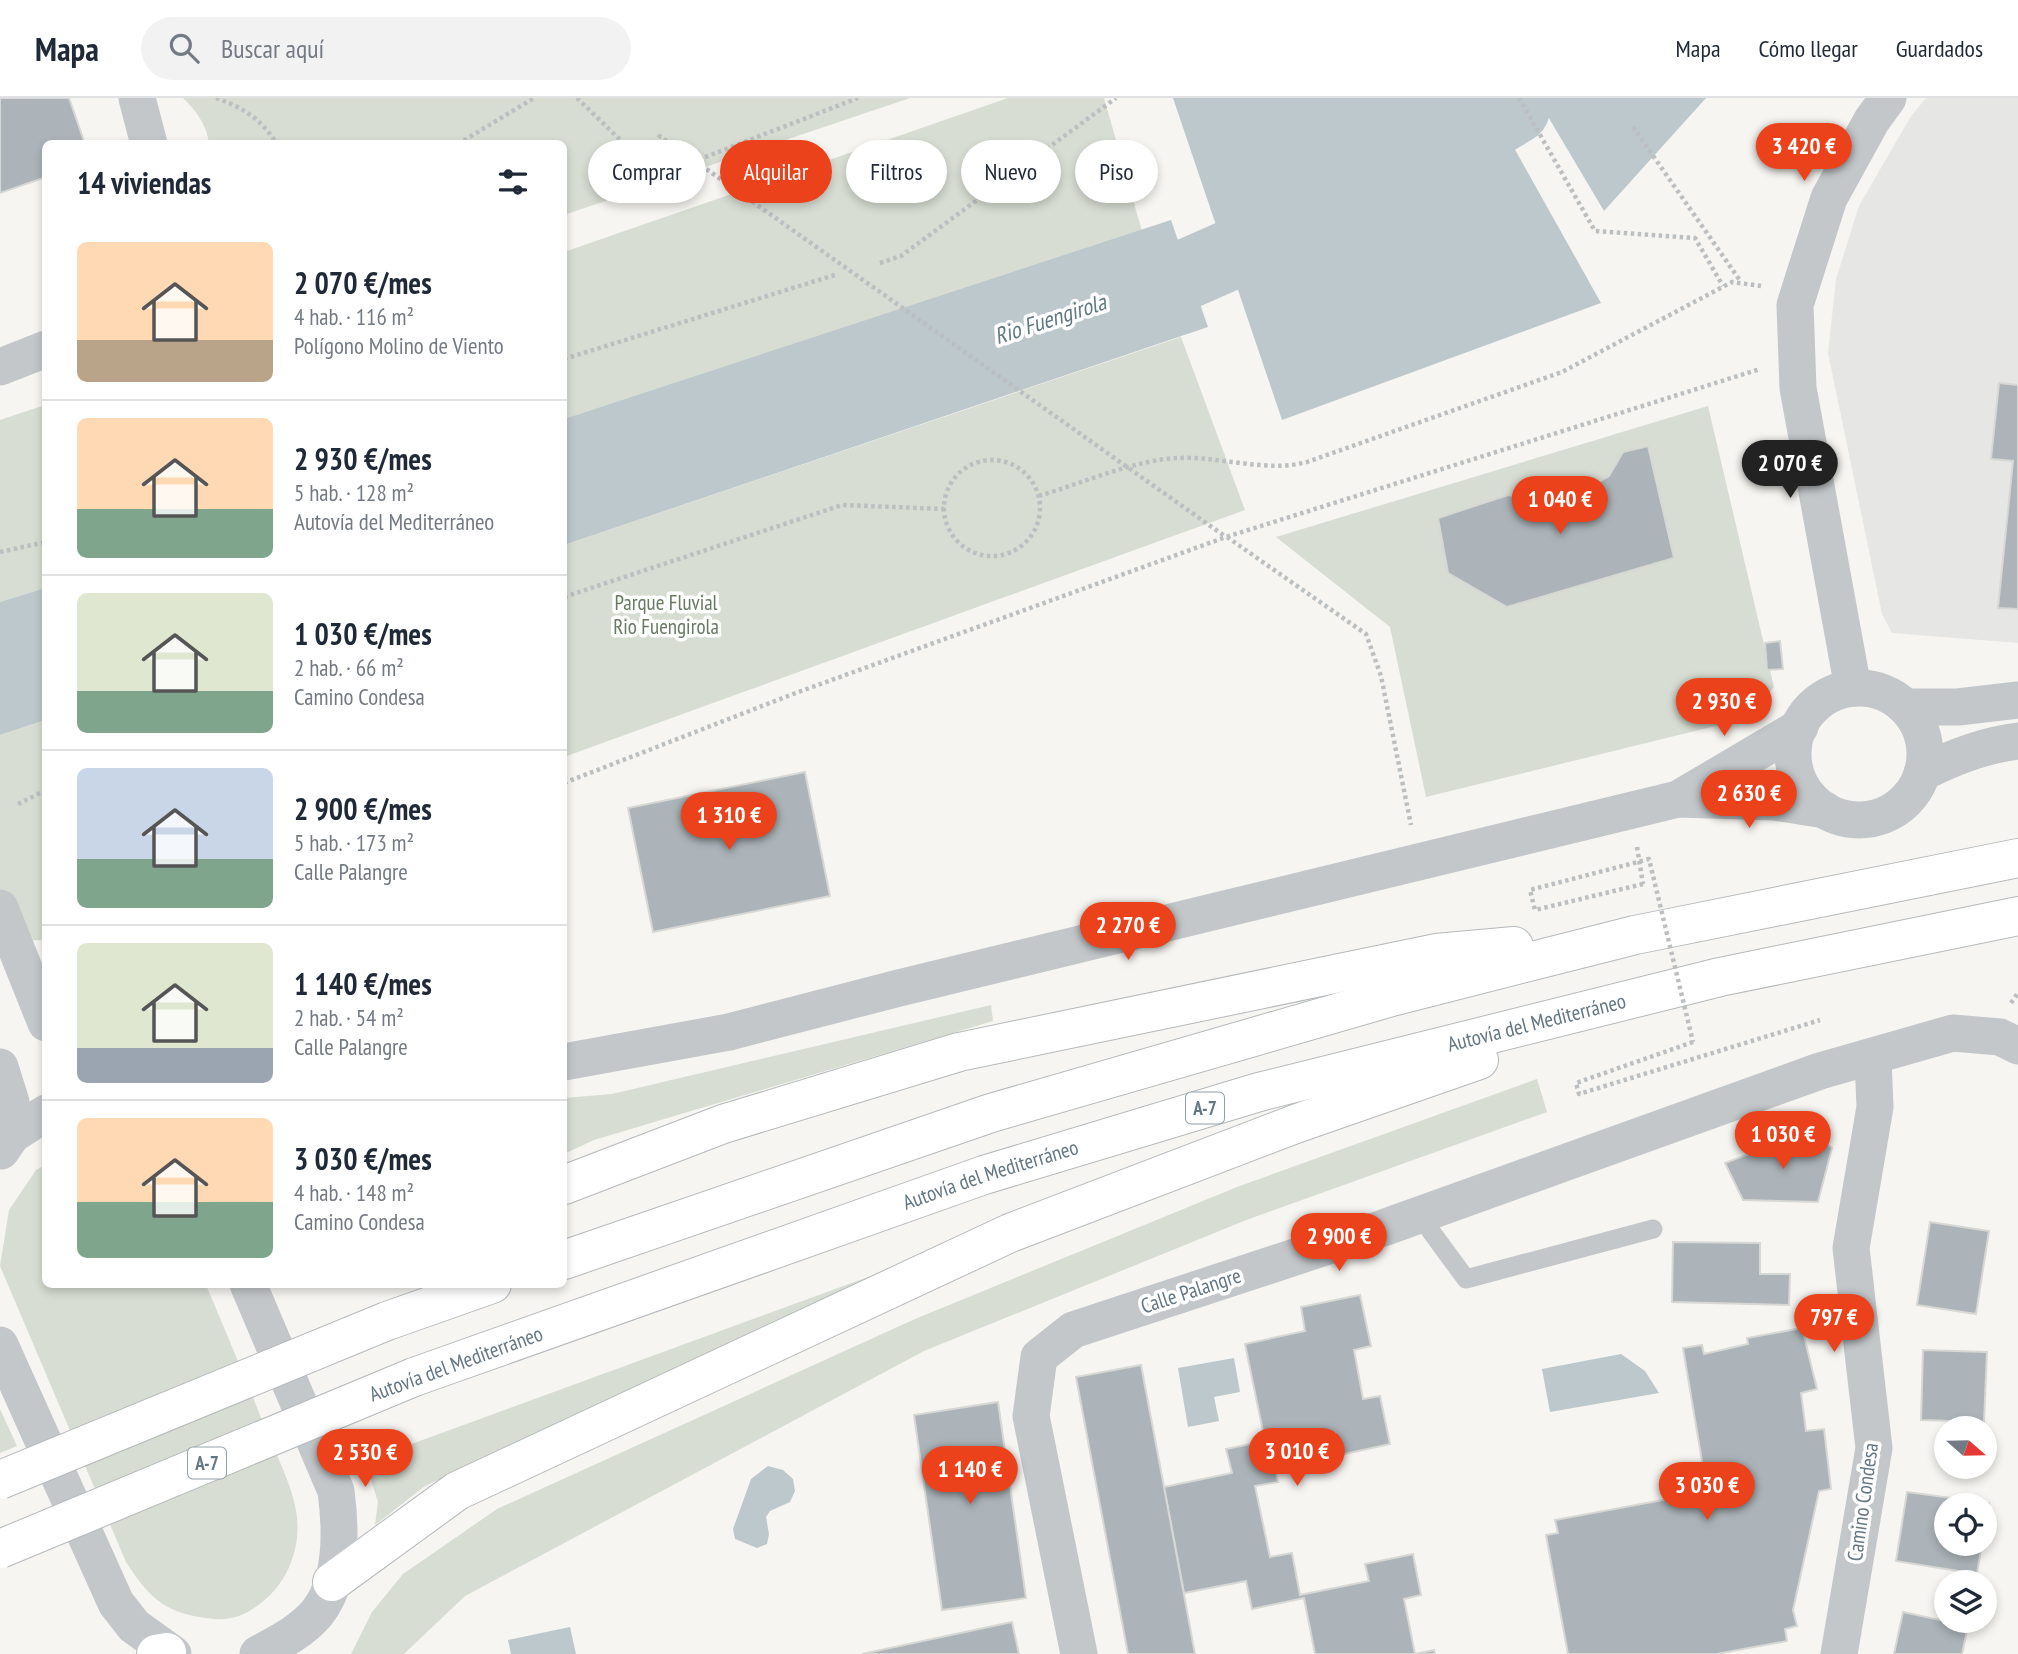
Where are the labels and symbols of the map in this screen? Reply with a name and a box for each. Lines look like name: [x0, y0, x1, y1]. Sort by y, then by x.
pin: 3 420 €: [1739, 123, 1869, 183]
water label: Rio Fuengirola: [990, 286, 1111, 350]
pin: 2 070 €: [1725, 440, 1855, 500]
pin: 1 040 €: [1495, 476, 1625, 536]
park label: Parque Fluvial Rio Fuengirola: [613, 589, 719, 640]
pin: 2 930 €: [1659, 678, 1789, 738]
pin: 2 630 €: [1684, 770, 1814, 830]
pin: 1 310 €: [664, 792, 794, 852]
pin: 2 270 €: [1063, 902, 1193, 962]
street label: Autovía del Mediterráneo: [1444, 987, 1628, 1058]
road number: A-7: [1186, 1092, 1224, 1124]
pin: 1 030 €: [1718, 1112, 1848, 1171]
street label: Autovía del Mediterráneo: [899, 1133, 1081, 1216]
pin: 2 900 €: [1274, 1214, 1404, 1273]
street label: Calle Palangre: [1137, 1262, 1244, 1319]
pin: 797 €: [1785, 1294, 1883, 1354]
street label: Autovía del Mediterráneo: [365, 1320, 546, 1407]
north arrow: [1934, 1416, 1997, 1479]
pin: 3 010 €: [1232, 1428, 1362, 1488]
pin: 2 530 €: [300, 1430, 430, 1489]
street label: Camino Condesa: [1841, 1441, 1884, 1563]
pin: 1 140 €: [905, 1446, 1035, 1506]
road number: A-7: [188, 1448, 226, 1478]
pin: 3 030 €: [1642, 1462, 1772, 1522]

